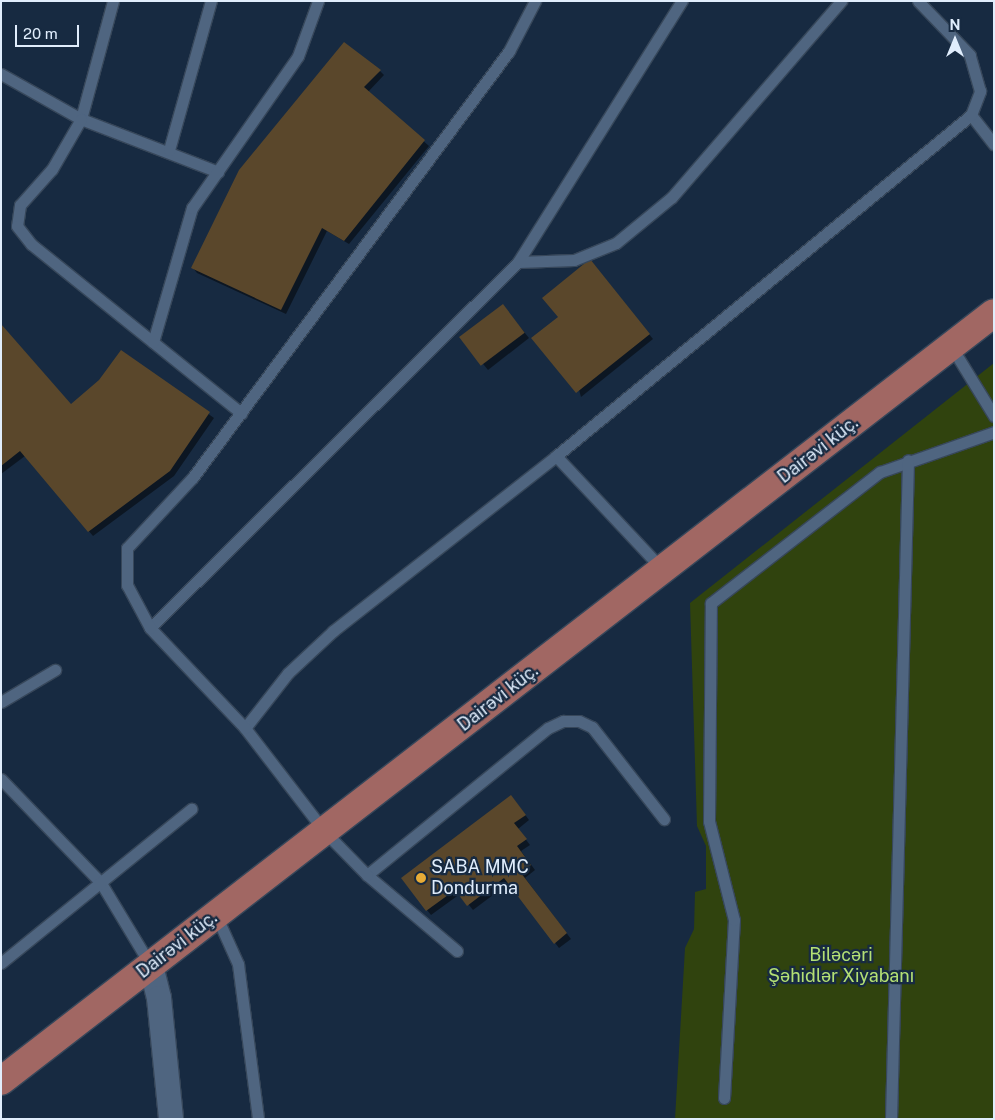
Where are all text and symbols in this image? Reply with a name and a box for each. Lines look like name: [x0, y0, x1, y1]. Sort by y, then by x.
scale bar: [18, 15, 81, 47]
north arrow: [930, 15, 980, 65]
text: N: [950, 17, 960, 33]
text: 20 m: [23, 25, 58, 42]
street label: Dairəvi küç.: [774, 412, 862, 488]
street label: Dairəvi küç.: [454, 660, 542, 736]
place label: SABA MMC Dondurma: [431, 857, 529, 900]
marker: SABA MMC Dondurma: [415, 872, 427, 884]
street label: Dairəvi küç.: [133, 907, 221, 983]
park label: Biləcəri Şəhidlər Xiyabanı: [768, 945, 914, 988]

